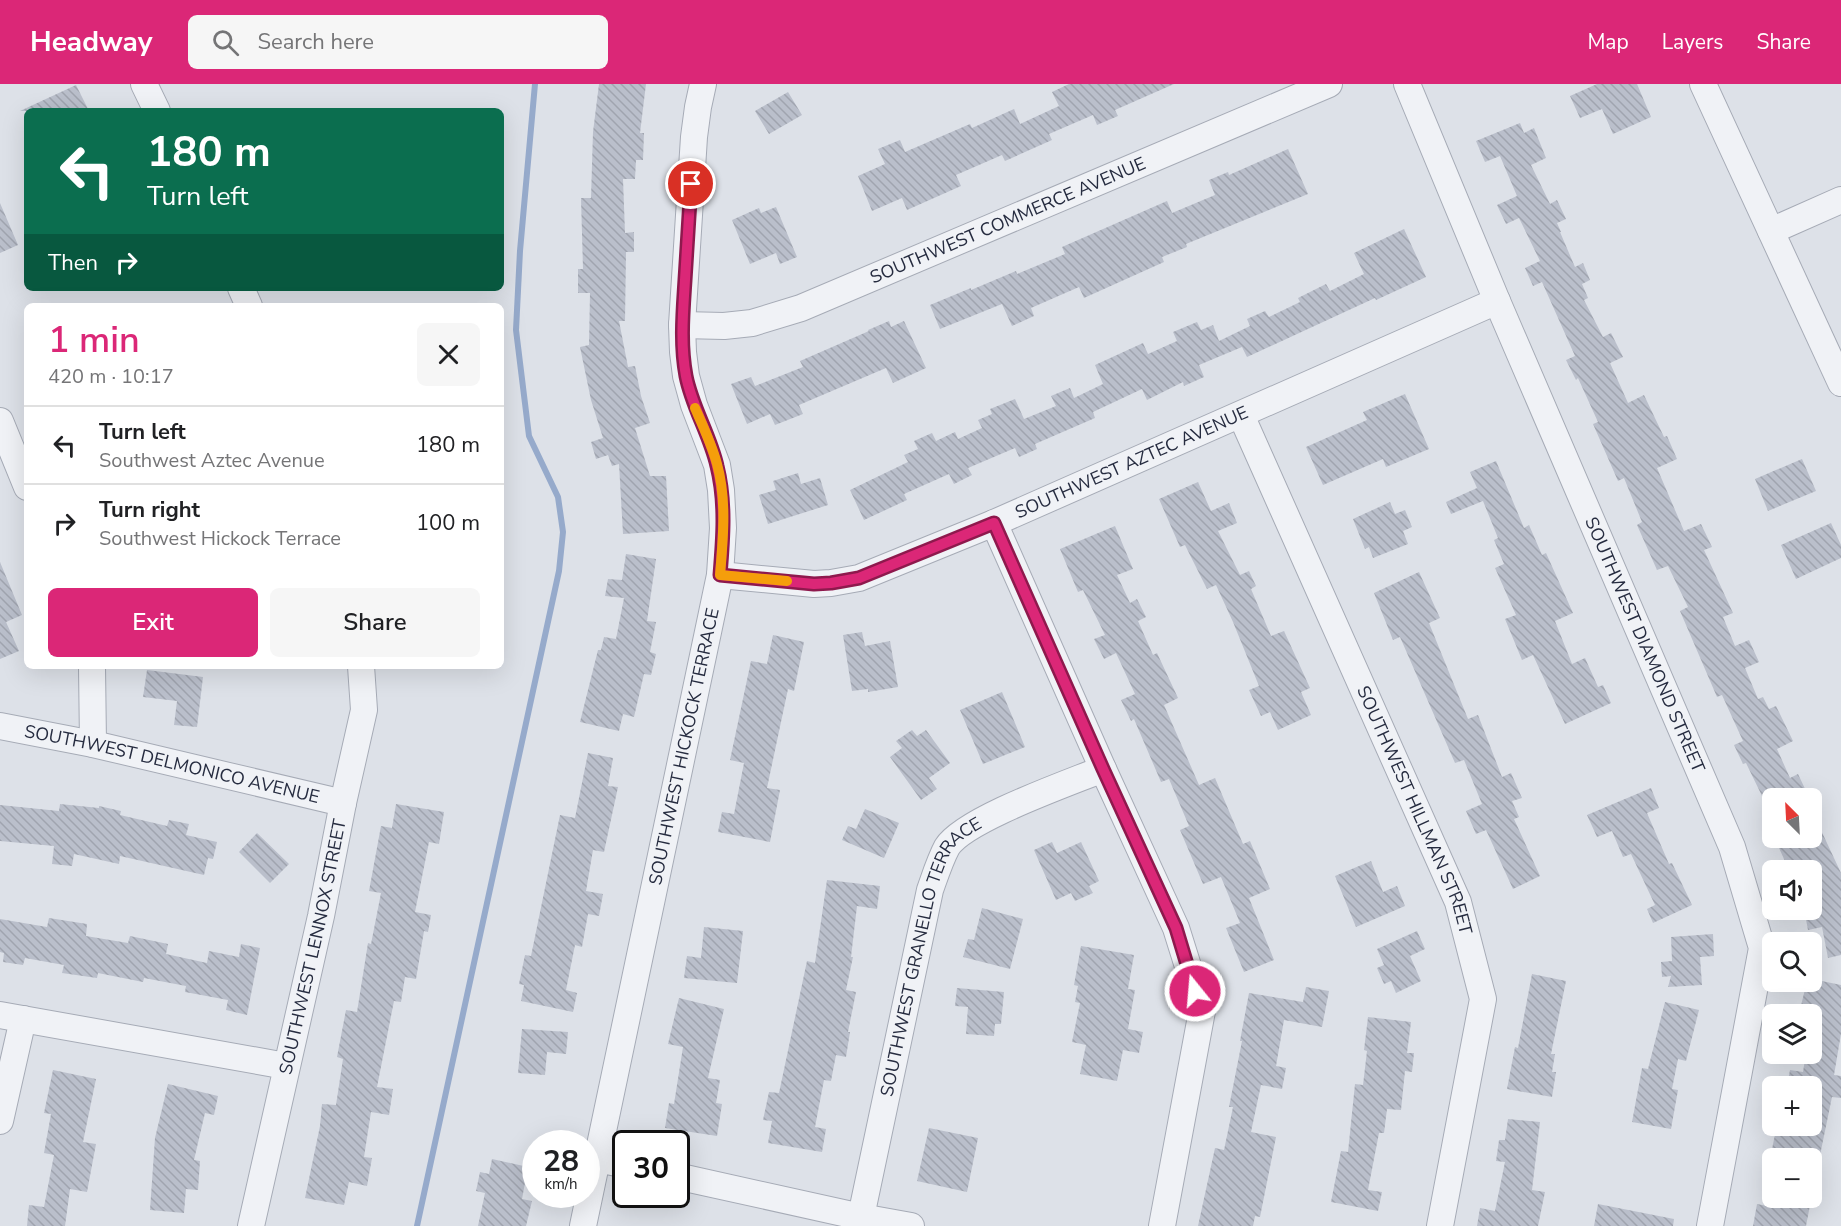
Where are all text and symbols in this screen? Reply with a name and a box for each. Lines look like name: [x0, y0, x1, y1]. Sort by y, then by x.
search box: [188, 15, 608, 69]
text: Headway: [30, 23, 152, 61]
icon: search: [209, 26, 242, 59]
text: Search here: [257, 27, 374, 57]
text: Map: [1587, 28, 1629, 56]
text: Layers: [1662, 28, 1723, 56]
text: Share: [1756, 28, 1811, 56]
text: 180 m: [147, 124, 271, 181]
icon: left: [48, 132, 126, 210]
street label: SOUTHWEST COMMERCE AVENUE: [866, 151, 1149, 289]
pin: [665, 158, 716, 209]
icon: arrive: [674, 167, 707, 200]
text: Turn left: [147, 178, 248, 215]
icon: right: [110, 246, 143, 279]
text: Then: [48, 248, 98, 278]
text: 1 min: [48, 316, 140, 365]
button: close: [417, 323, 480, 386]
text: 420 m · 10:17: [48, 363, 174, 390]
street label: SOUTHWEST AZTEC AVENUE: [1011, 400, 1252, 524]
text: Turn left: [99, 417, 186, 447]
icon: left: [48, 429, 81, 462]
text: 180 m: [416, 430, 480, 460]
text: Southwest Aztec Avenue: [99, 447, 325, 474]
text: Turn right: [99, 495, 200, 525]
icon: right: [48, 507, 81, 540]
text: 100 m: [416, 508, 480, 538]
street label: SOUTHWEST DIAMOND STREET: [1579, 513, 1711, 776]
text: Southwest Hickock Terrace: [99, 525, 341, 552]
button: Exit: [48, 588, 258, 657]
button: Share: [270, 588, 480, 657]
street label: SOUTHWEST HICKOCK TERRACE: [643, 606, 725, 887]
street label: SOUTHWEST HILLMAN STREET: [1351, 682, 1478, 937]
street label: SOUTHWEST DELMONICO AVENUE: [22, 719, 322, 809]
north arrow: [1762, 788, 1822, 848]
map controls: [1762, 788, 1822, 1208]
street label: SOUTHWEST GRANELLO TERRACE: [875, 811, 986, 1099]
street label: SOUTHWEST LENNOX STREET: [274, 817, 352, 1077]
button: sound: [1762, 860, 1822, 920]
button: search: [1762, 932, 1822, 992]
position arrow: [1163, 959, 1227, 1023]
button: layers: [1762, 1004, 1822, 1064]
button: +: [1762, 1076, 1822, 1136]
speed limit sign: 30: [612, 1130, 690, 1208]
text: 28: [543, 1141, 579, 1182]
button: −: [1762, 1148, 1822, 1208]
text: km/h: [544, 1174, 578, 1194]

